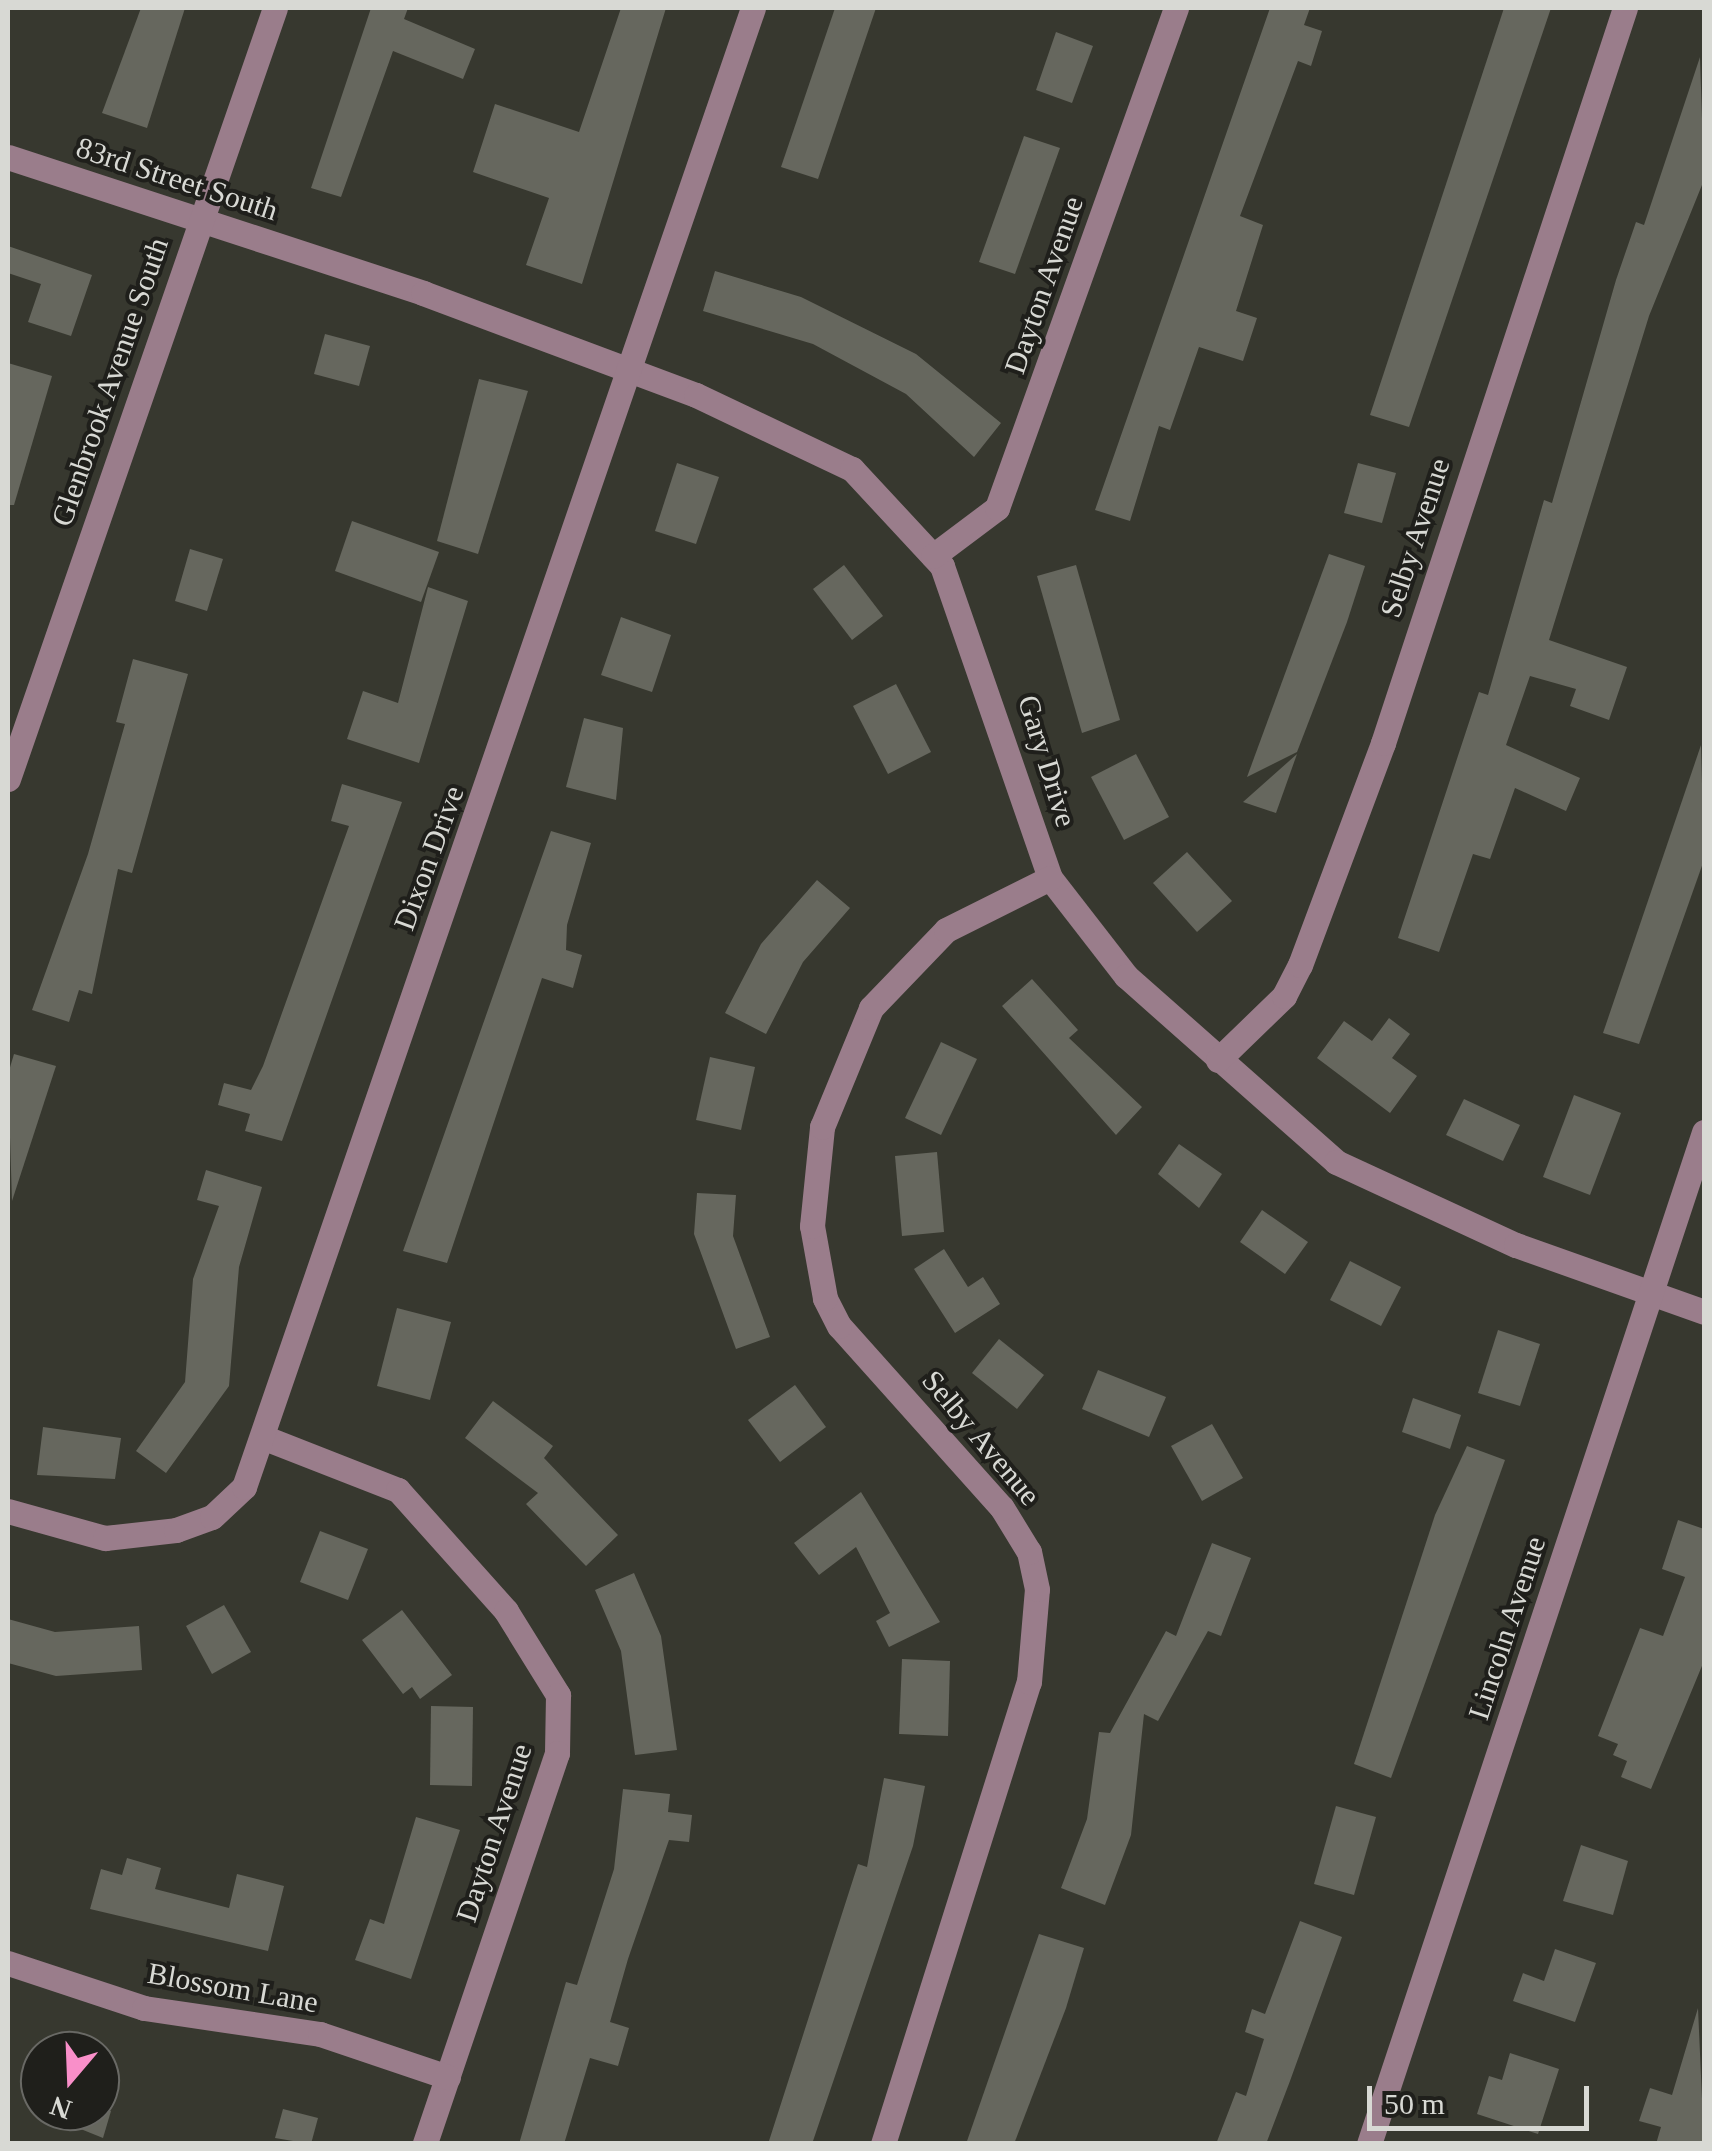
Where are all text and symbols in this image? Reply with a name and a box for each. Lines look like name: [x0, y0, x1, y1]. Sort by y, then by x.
street label: 83rd Street South: [72, 129, 282, 229]
street label: Dayton Avenue: [997, 191, 1091, 379]
street label: Glenbrook Avenue South: [43, 232, 177, 532]
street label: Selby Avenue: [1372, 453, 1458, 623]
street label: Gary Drive: [1010, 691, 1084, 831]
street label: Dixon Drive: [386, 781, 472, 935]
street label: Selby Avenue: [914, 1363, 1048, 1513]
street label: Lincoln Avenue: [1460, 1531, 1554, 1725]
street label: Dayton Avenue: [448, 1739, 540, 1927]
street label: Blossom Lane: [145, 1955, 321, 2021]
north arrow: [20, 2031, 120, 2131]
scale bar: [1372, 2066, 1594, 2128]
text: 50 m: [1384, 2087, 1445, 2120]
text: N: [46, 2090, 75, 2126]

